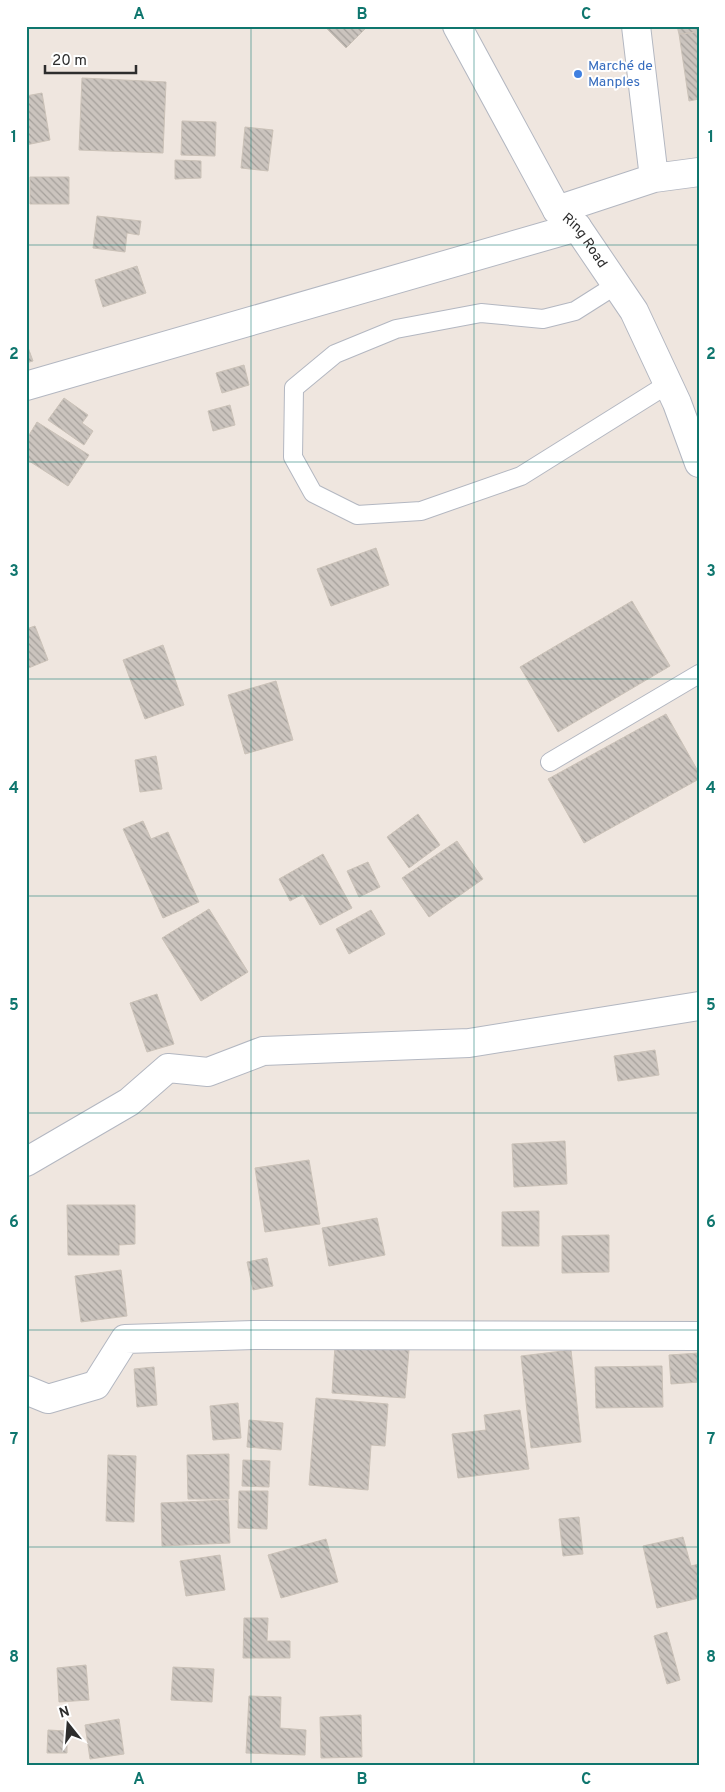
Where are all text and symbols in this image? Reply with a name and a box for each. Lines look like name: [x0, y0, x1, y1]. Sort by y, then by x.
text: A: [133, 5, 145, 25]
text: B: [356, 5, 368, 25]
text: C: [581, 5, 591, 25]
scale bar: [45, 42, 136, 74]
text: 20 m: [52, 52, 87, 71]
place label: Marché de Manples: [588, 58, 653, 91]
marker: Marché de Manples: [572, 68, 584, 80]
text: 1: [11, 128, 17, 148]
text: 1: [708, 128, 714, 148]
street label: Ring Road: [559, 210, 611, 271]
text: 2: [9, 345, 19, 365]
text: 2: [706, 345, 716, 365]
text: 3: [9, 562, 19, 582]
text: 3: [706, 562, 716, 582]
text: 4: [9, 779, 19, 799]
text: 4: [706, 779, 716, 799]
text: 5: [9, 996, 19, 1016]
text: 5: [706, 996, 716, 1016]
text: 6: [9, 1213, 19, 1233]
text: 6: [706, 1213, 716, 1233]
text: 7: [10, 1430, 18, 1450]
text: 7: [707, 1430, 715, 1450]
text: 8: [9, 1648, 19, 1668]
text: 8: [706, 1648, 716, 1668]
north arrow: [42, 1700, 92, 1750]
text: N: [57, 1703, 72, 1723]
text: A: [133, 1770, 145, 1790]
text: B: [356, 1770, 368, 1790]
text: C: [581, 1770, 591, 1790]

